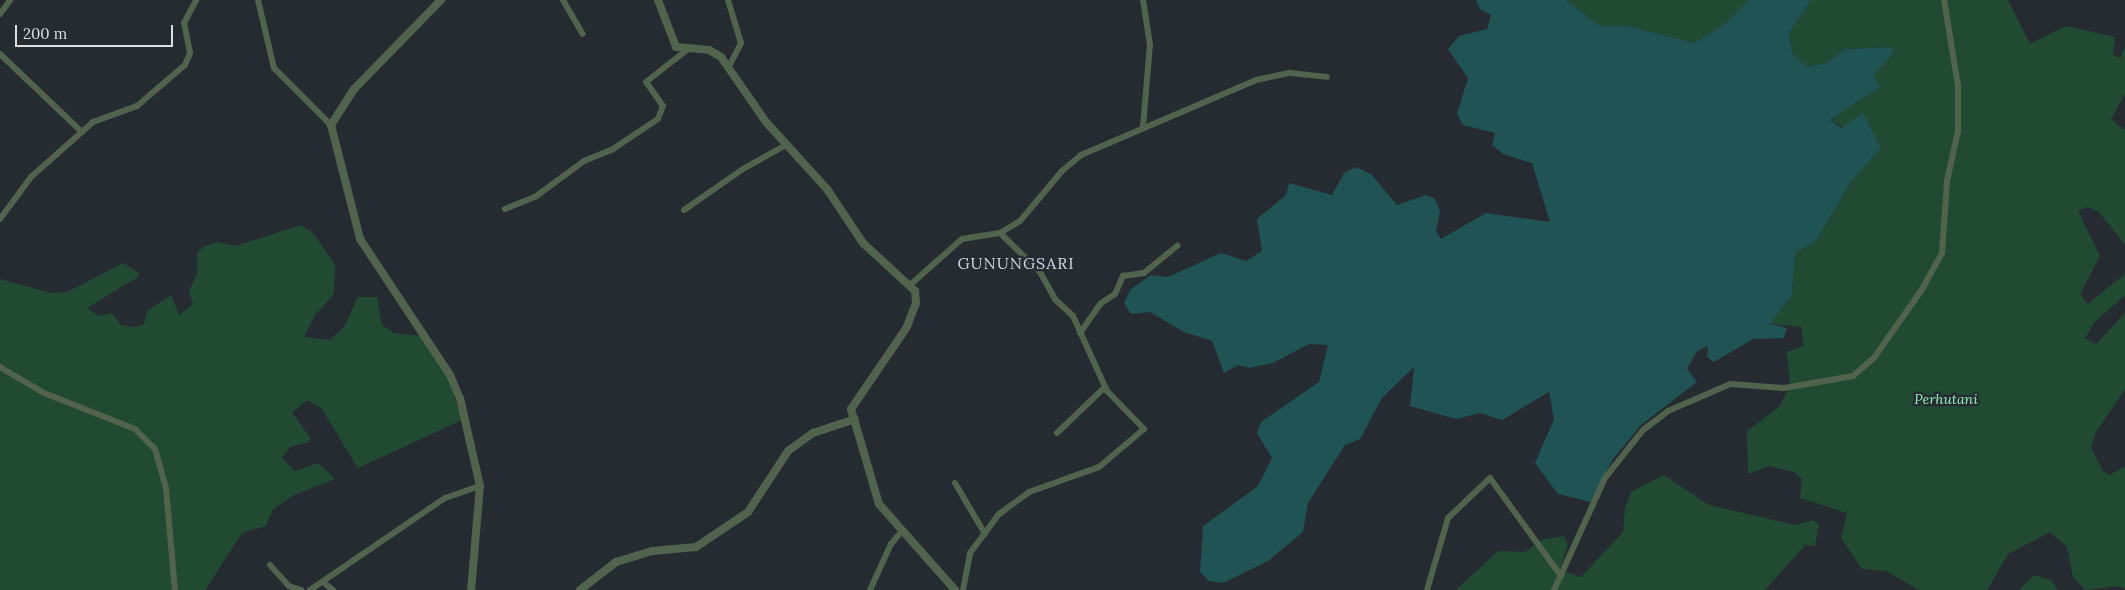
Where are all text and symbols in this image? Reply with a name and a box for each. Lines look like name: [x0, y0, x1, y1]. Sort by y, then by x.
scale bar: [18, 15, 175, 47]
text: 200 m: [23, 24, 67, 43]
district label: GUNUNGSARI: [956, 253, 1076, 273]
park label: Perhutani: [1914, 391, 1978, 407]

